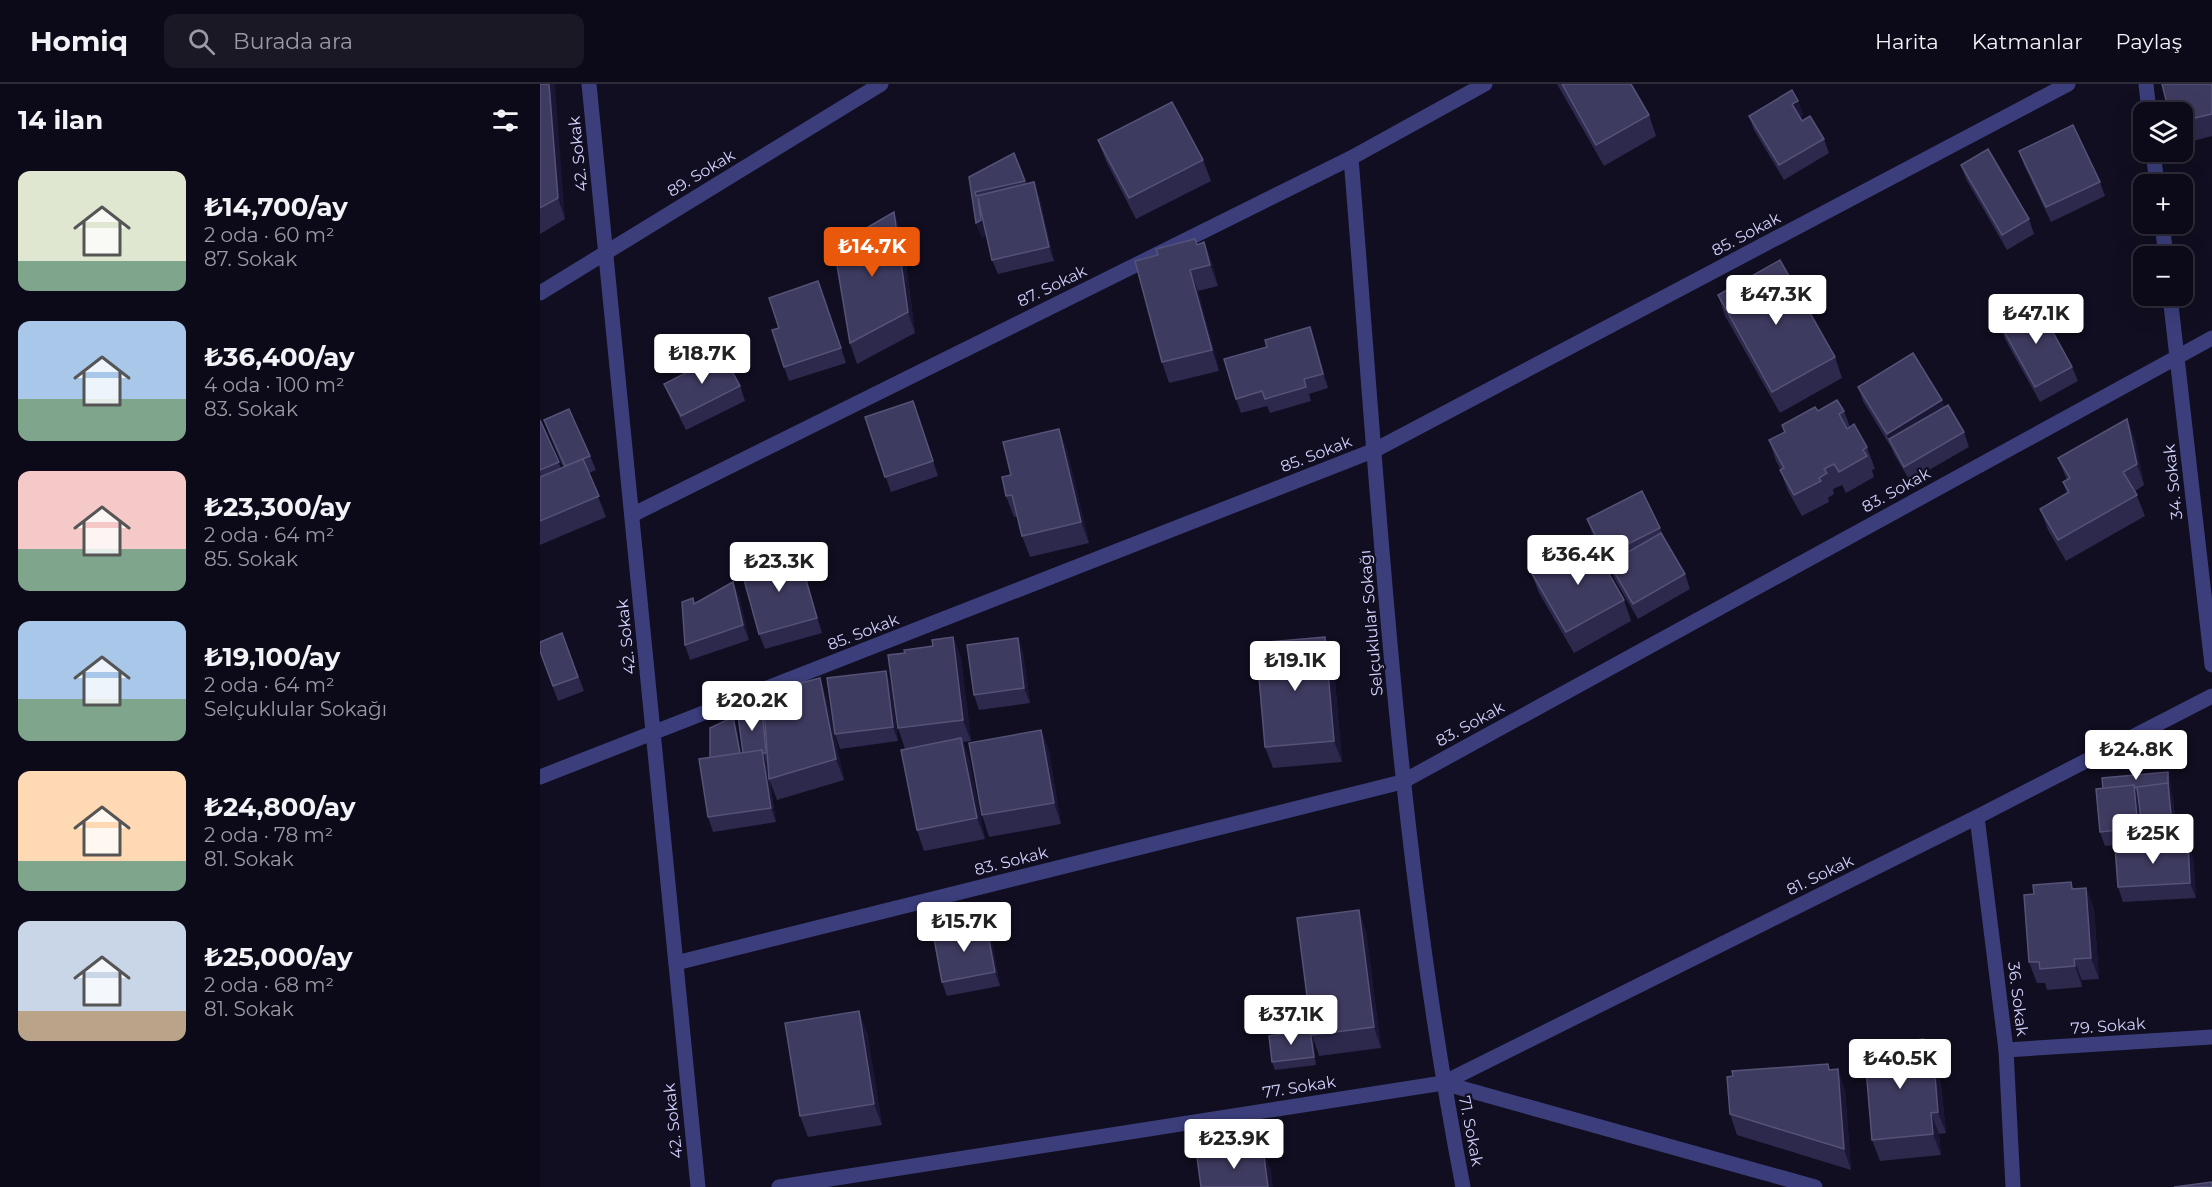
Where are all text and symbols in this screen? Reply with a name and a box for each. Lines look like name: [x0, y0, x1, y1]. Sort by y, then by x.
search box: [164, 14, 584, 68]
text: Homiq: [30, 24, 128, 58]
icon: search: [185, 25, 218, 58]
text: Burada ara: [233, 28, 353, 55]
text: Harita: [1875, 29, 1939, 54]
text: Katmanlar: [1972, 29, 2083, 54]
text: Paylaş: [2116, 29, 2182, 54]
map controls: [2133, 102, 2193, 306]
button: layers: [2133, 102, 2193, 162]
text: 14 ilan: [18, 104, 103, 136]
icon: filters: [489, 104, 522, 137]
street label: 42. Sokak: [565, 115, 591, 193]
street label: 89. Sokak: [664, 145, 739, 201]
button: +: [2133, 174, 2193, 234]
text: ₺14,700/ay: [204, 191, 348, 223]
icon: home: [66, 195, 138, 267]
street label: 85. Sokak: [1708, 208, 1784, 260]
text: 2 oda · 60 m²: [204, 223, 335, 247]
pin: ₺14.7K: [823, 227, 921, 278]
text: ₺14.7K: [838, 234, 906, 258]
button: −: [2133, 246, 2193, 306]
text: 87. Sokak: [204, 247, 297, 271]
street label: 87. Sokak: [1014, 261, 1090, 311]
pin: ₺47.3K: [1727, 275, 1825, 326]
text: ₺47.3K: [1740, 282, 1812, 306]
pin: ₺47.1K: [1987, 294, 2085, 345]
text: ₺47.1K: [2003, 301, 2069, 325]
pin: ₺18.7K: [653, 334, 751, 385]
text: ₺36,400/ay: [204, 341, 355, 373]
text: ₺18.7K: [668, 341, 736, 365]
icon: home: [66, 345, 138, 417]
text: 4 oda · 100 m²: [204, 373, 345, 397]
text: 83. Sokak: [204, 397, 298, 421]
street label: 85. Sokak: [1278, 432, 1355, 476]
street label: 34. Sokak: [2160, 443, 2186, 521]
street label: 83. Sokak: [1859, 463, 1934, 517]
text: ₺23,300/ay: [204, 491, 351, 523]
icon: home: [66, 495, 138, 567]
text: 2 oda · 64 m²: [204, 523, 334, 547]
pin: ₺36.4K: [1529, 535, 1627, 586]
pin: ₺23.3K: [730, 542, 828, 593]
text: ₺36.4K: [1541, 542, 1615, 566]
text: 85. Sokak: [204, 547, 298, 571]
text: ₺23.3K: [744, 549, 814, 573]
street label: Selçuklular Sokağı: [1355, 549, 1387, 697]
street label: 42. Sokak: [613, 598, 639, 676]
street label: 85. Sokak: [825, 610, 902, 654]
text: ₺19,100/ay: [204, 641, 340, 673]
pin: ₺19.1K: [1246, 641, 1344, 692]
icon: home: [66, 645, 138, 717]
text: ₺19.1K: [1264, 648, 1326, 672]
text: 2 oda · 64 m²: [204, 673, 334, 697]
pin: ₺20.2K: [703, 681, 801, 732]
text: ₺20.2K: [716, 688, 788, 712]
text: Selçuklular Sokağı: [204, 697, 387, 721]
street label: 83. Sokak: [1433, 697, 1508, 751]
pin: ₺24.8K: [2087, 730, 2185, 781]
text: ₺24.8K: [2099, 737, 2173, 761]
text: ₺24,800/ay: [204, 791, 355, 823]
icon: home: [66, 795, 138, 867]
pin: ₺25K: [2117, 814, 2189, 865]
text: ₺25K: [2126, 821, 2180, 845]
text: 2 oda · 78 m²: [204, 823, 333, 847]
street label: 83. Sokak: [972, 843, 1050, 879]
text: 81. Sokak: [204, 847, 294, 871]
street label: 81. Sokak: [1784, 851, 1857, 899]
pin: ₺15.7K: [915, 902, 1013, 953]
text: ₺15.7K: [931, 909, 997, 933]
text: ₺25,000/ay: [204, 941, 353, 973]
icon: home: [66, 945, 138, 1017]
street label: 36. Sokak: [2004, 961, 2032, 1038]
text: 2 oda · 68 m²: [204, 973, 334, 997]
pin: ₺37.1K: [1242, 995, 1340, 1046]
text: 81. Sokak: [204, 997, 294, 1021]
text: ₺37.1K: [1258, 1002, 1324, 1026]
street label: 79. Sokak: [2070, 1014, 2146, 1038]
pin: ₺40.5K: [1851, 1039, 1949, 1090]
text: ₺40.5K: [1863, 1046, 1937, 1070]
street label: 77. Sokak: [1261, 1072, 1337, 1102]
street label: 42. Sokak: [660, 1082, 686, 1160]
street label: 71. Sokak: [1455, 1094, 1487, 1168]
pin: ₺23.9K: [1185, 1119, 1283, 1170]
text: ₺23.9K: [1198, 1126, 1270, 1150]

